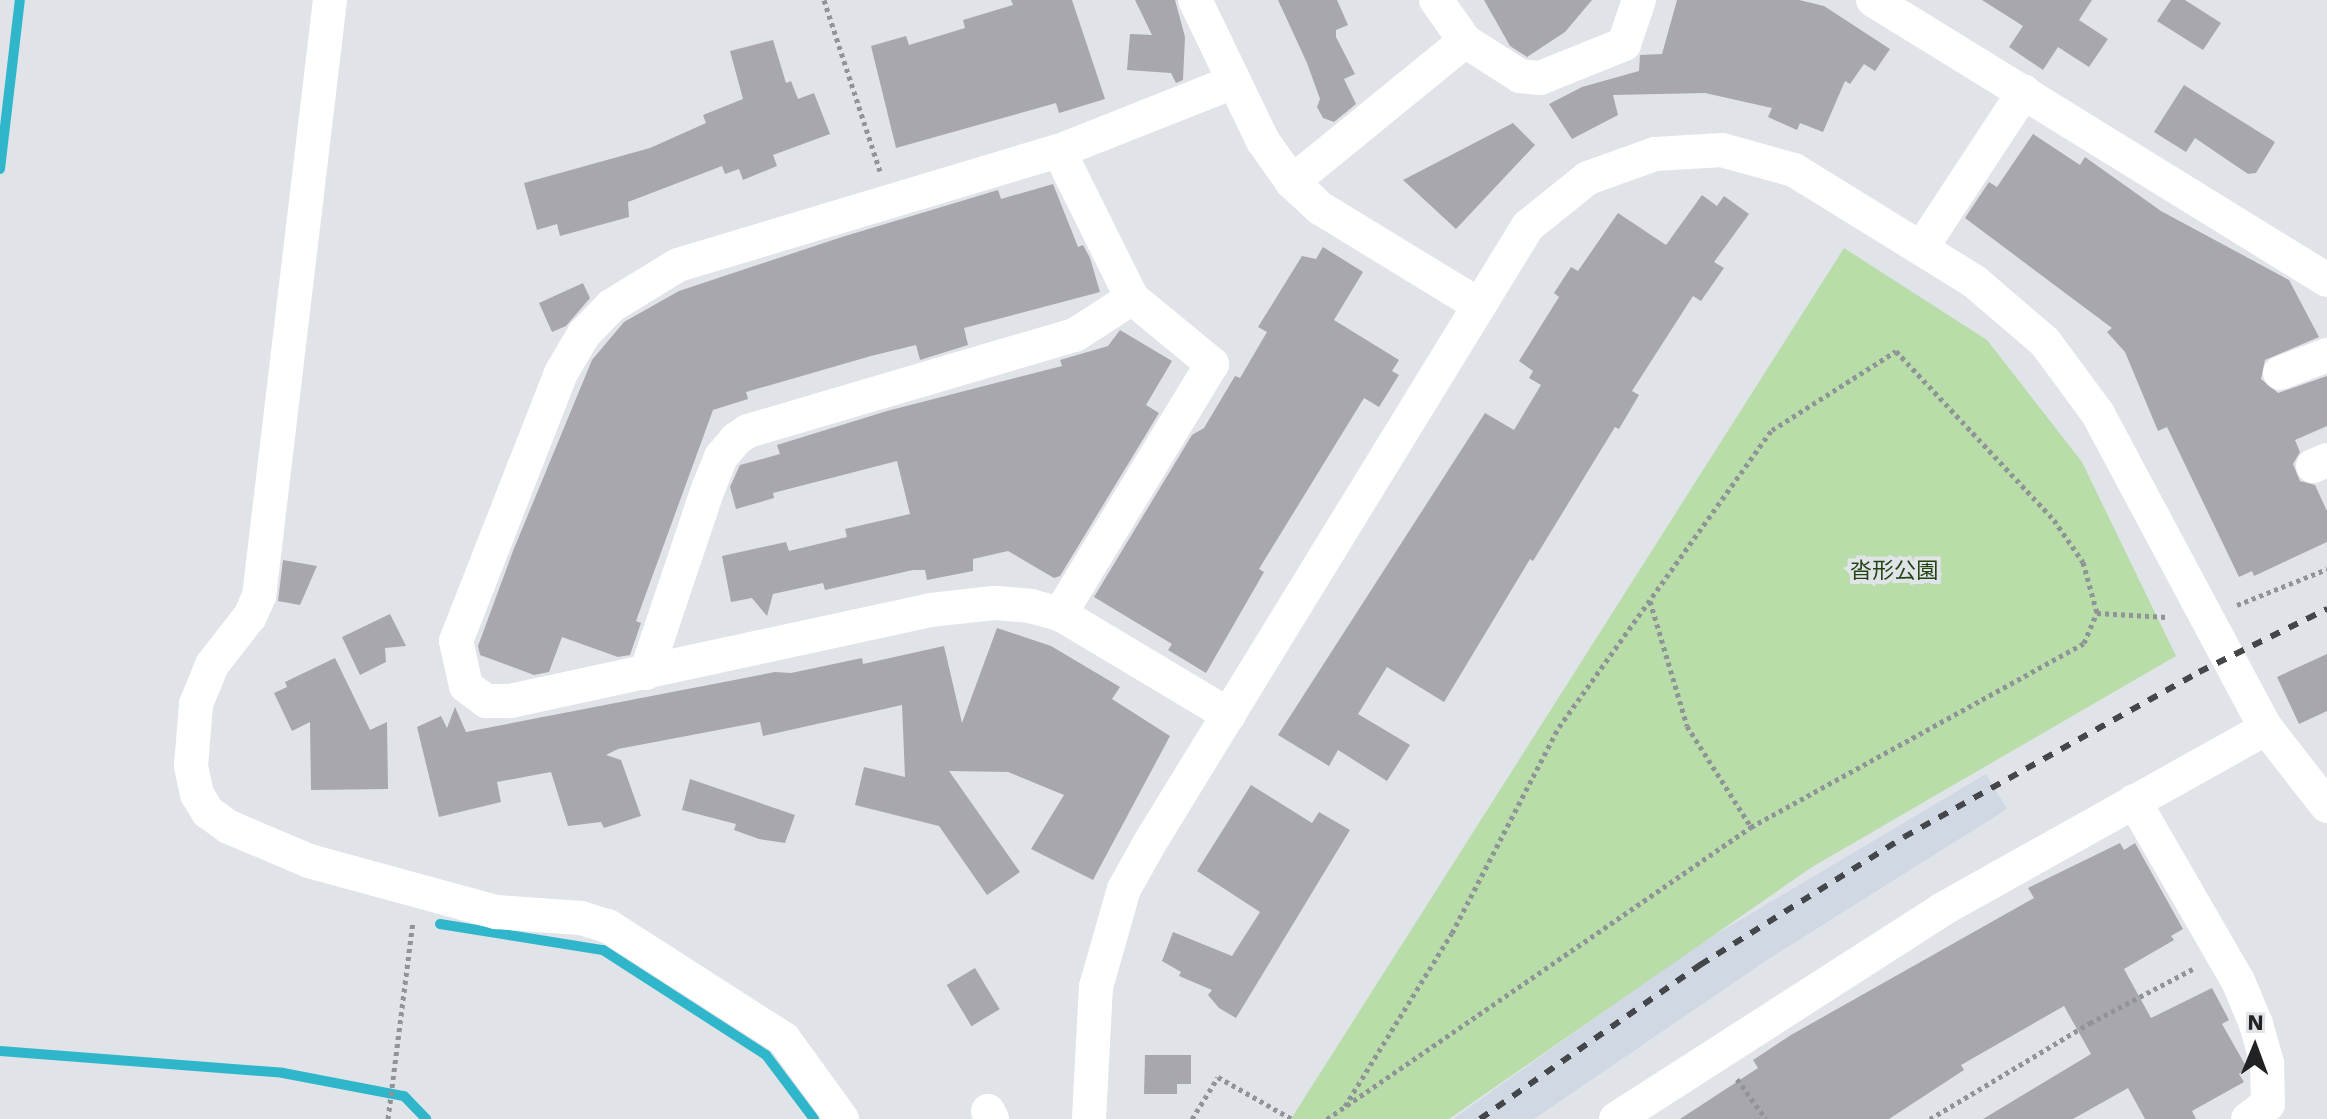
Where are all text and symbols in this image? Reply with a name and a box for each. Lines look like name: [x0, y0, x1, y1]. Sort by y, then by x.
park label: 沓形公園: [1850, 558, 1938, 584]
north arrow: [2215, 1007, 2295, 1087]
text: N: [2247, 1010, 2264, 1035]

